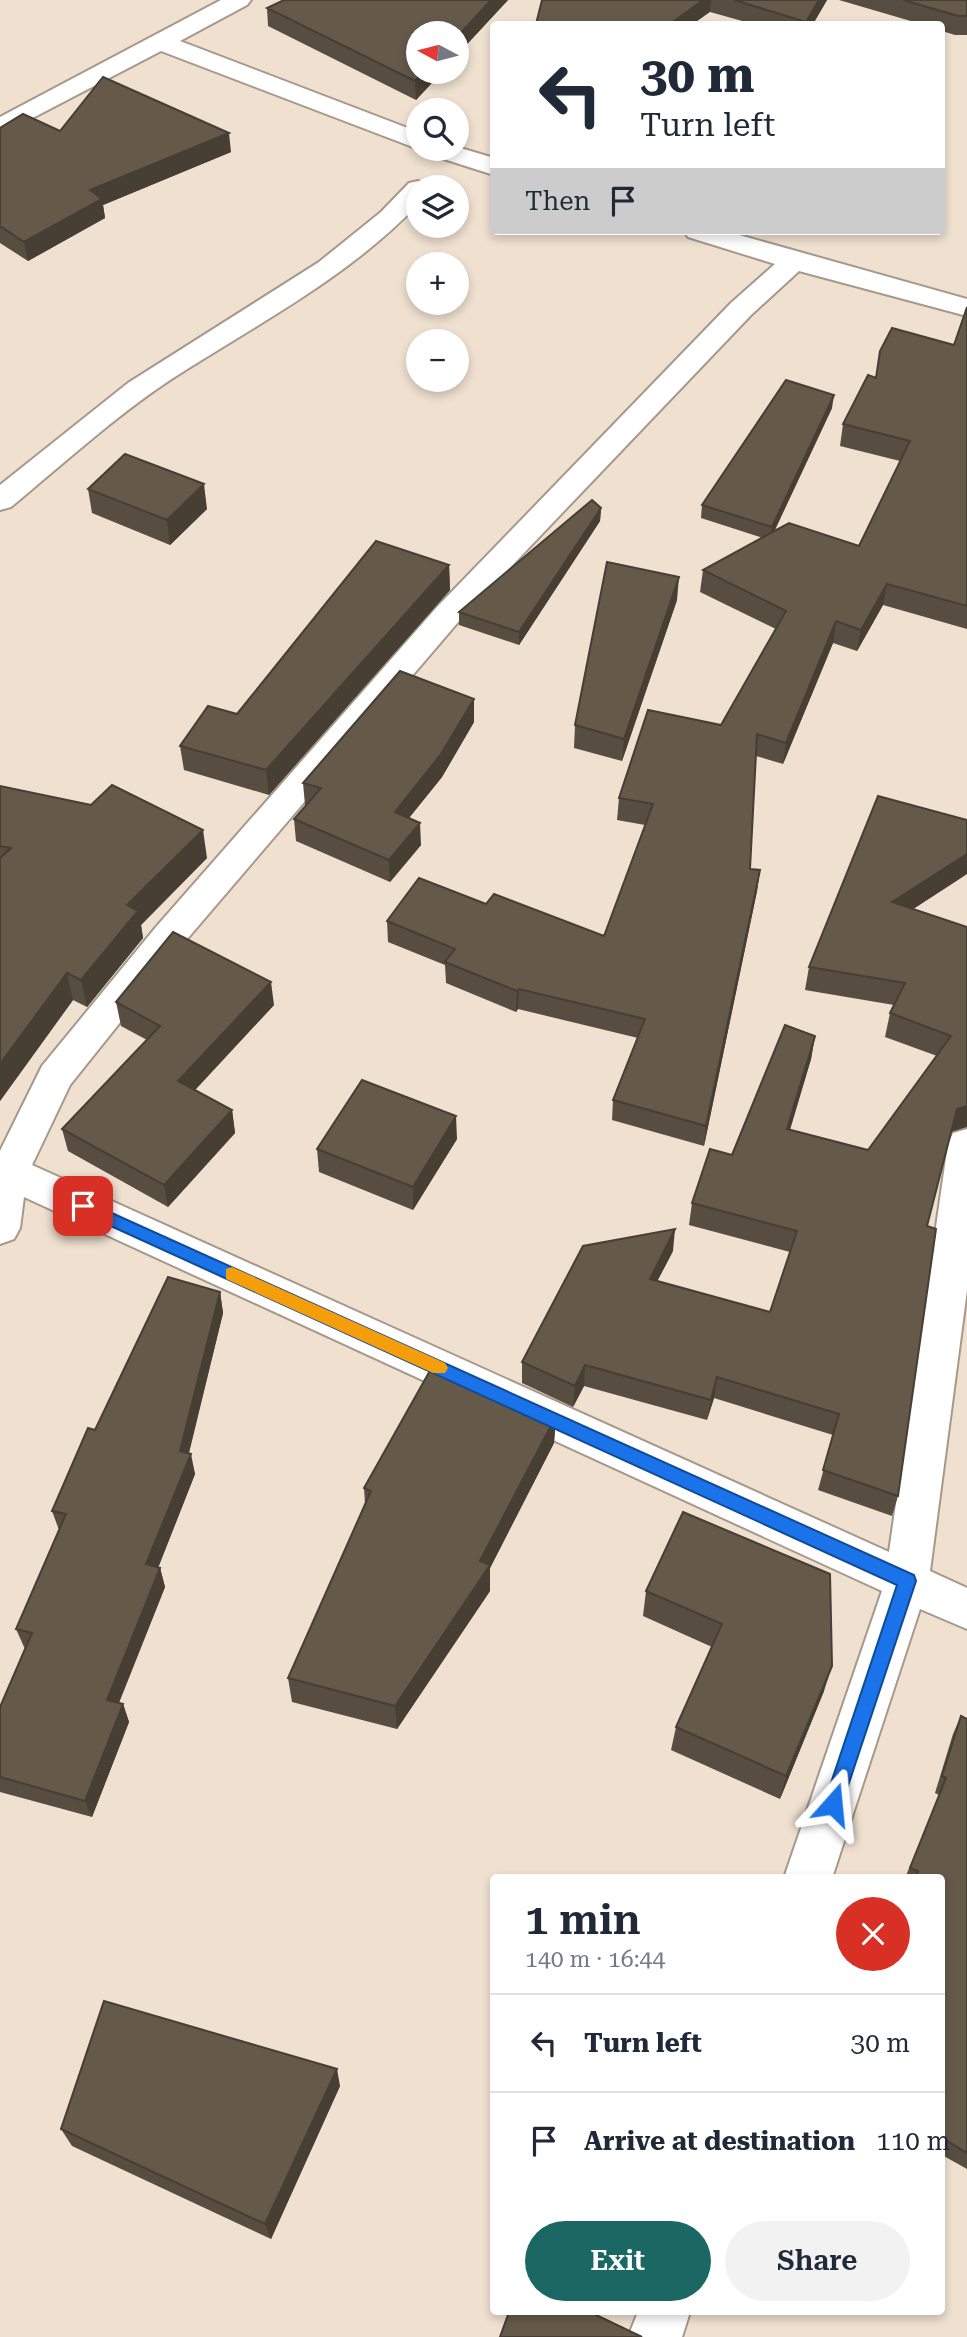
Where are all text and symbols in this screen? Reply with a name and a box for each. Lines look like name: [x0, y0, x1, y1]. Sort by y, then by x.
north arrow: [406, 21, 469, 84]
map controls: [406, 21, 469, 392]
text: 30 m: [640, 47, 755, 104]
icon: left: [525, 49, 616, 140]
button: search: [406, 98, 469, 161]
text: Turn left: [640, 106, 775, 144]
button: layers: [406, 175, 469, 238]
icon: arrive: [604, 182, 642, 220]
text: Then: [525, 186, 590, 216]
button: +: [406, 252, 469, 315]
button: −: [406, 329, 469, 392]
pin: [53, 1176, 113, 1236]
icon: arrive: [64, 1187, 102, 1225]
position arrow: [796, 1767, 870, 1841]
text: 1 min: [525, 1895, 641, 1944]
button: close: [836, 1897, 910, 1971]
text: 140 m · 16:44: [525, 1946, 665, 1973]
icon: left: [525, 2024, 563, 2062]
text: Turn left: [584, 2028, 702, 2058]
text: 30 m: [851, 2028, 910, 2058]
icon: arrive: [525, 2122, 563, 2160]
text: Arrive at destination: [584, 2126, 855, 2156]
text: 110 m: [876, 2126, 950, 2156]
button: Exit: [525, 2221, 711, 2301]
button: Share: [725, 2221, 910, 2301]

